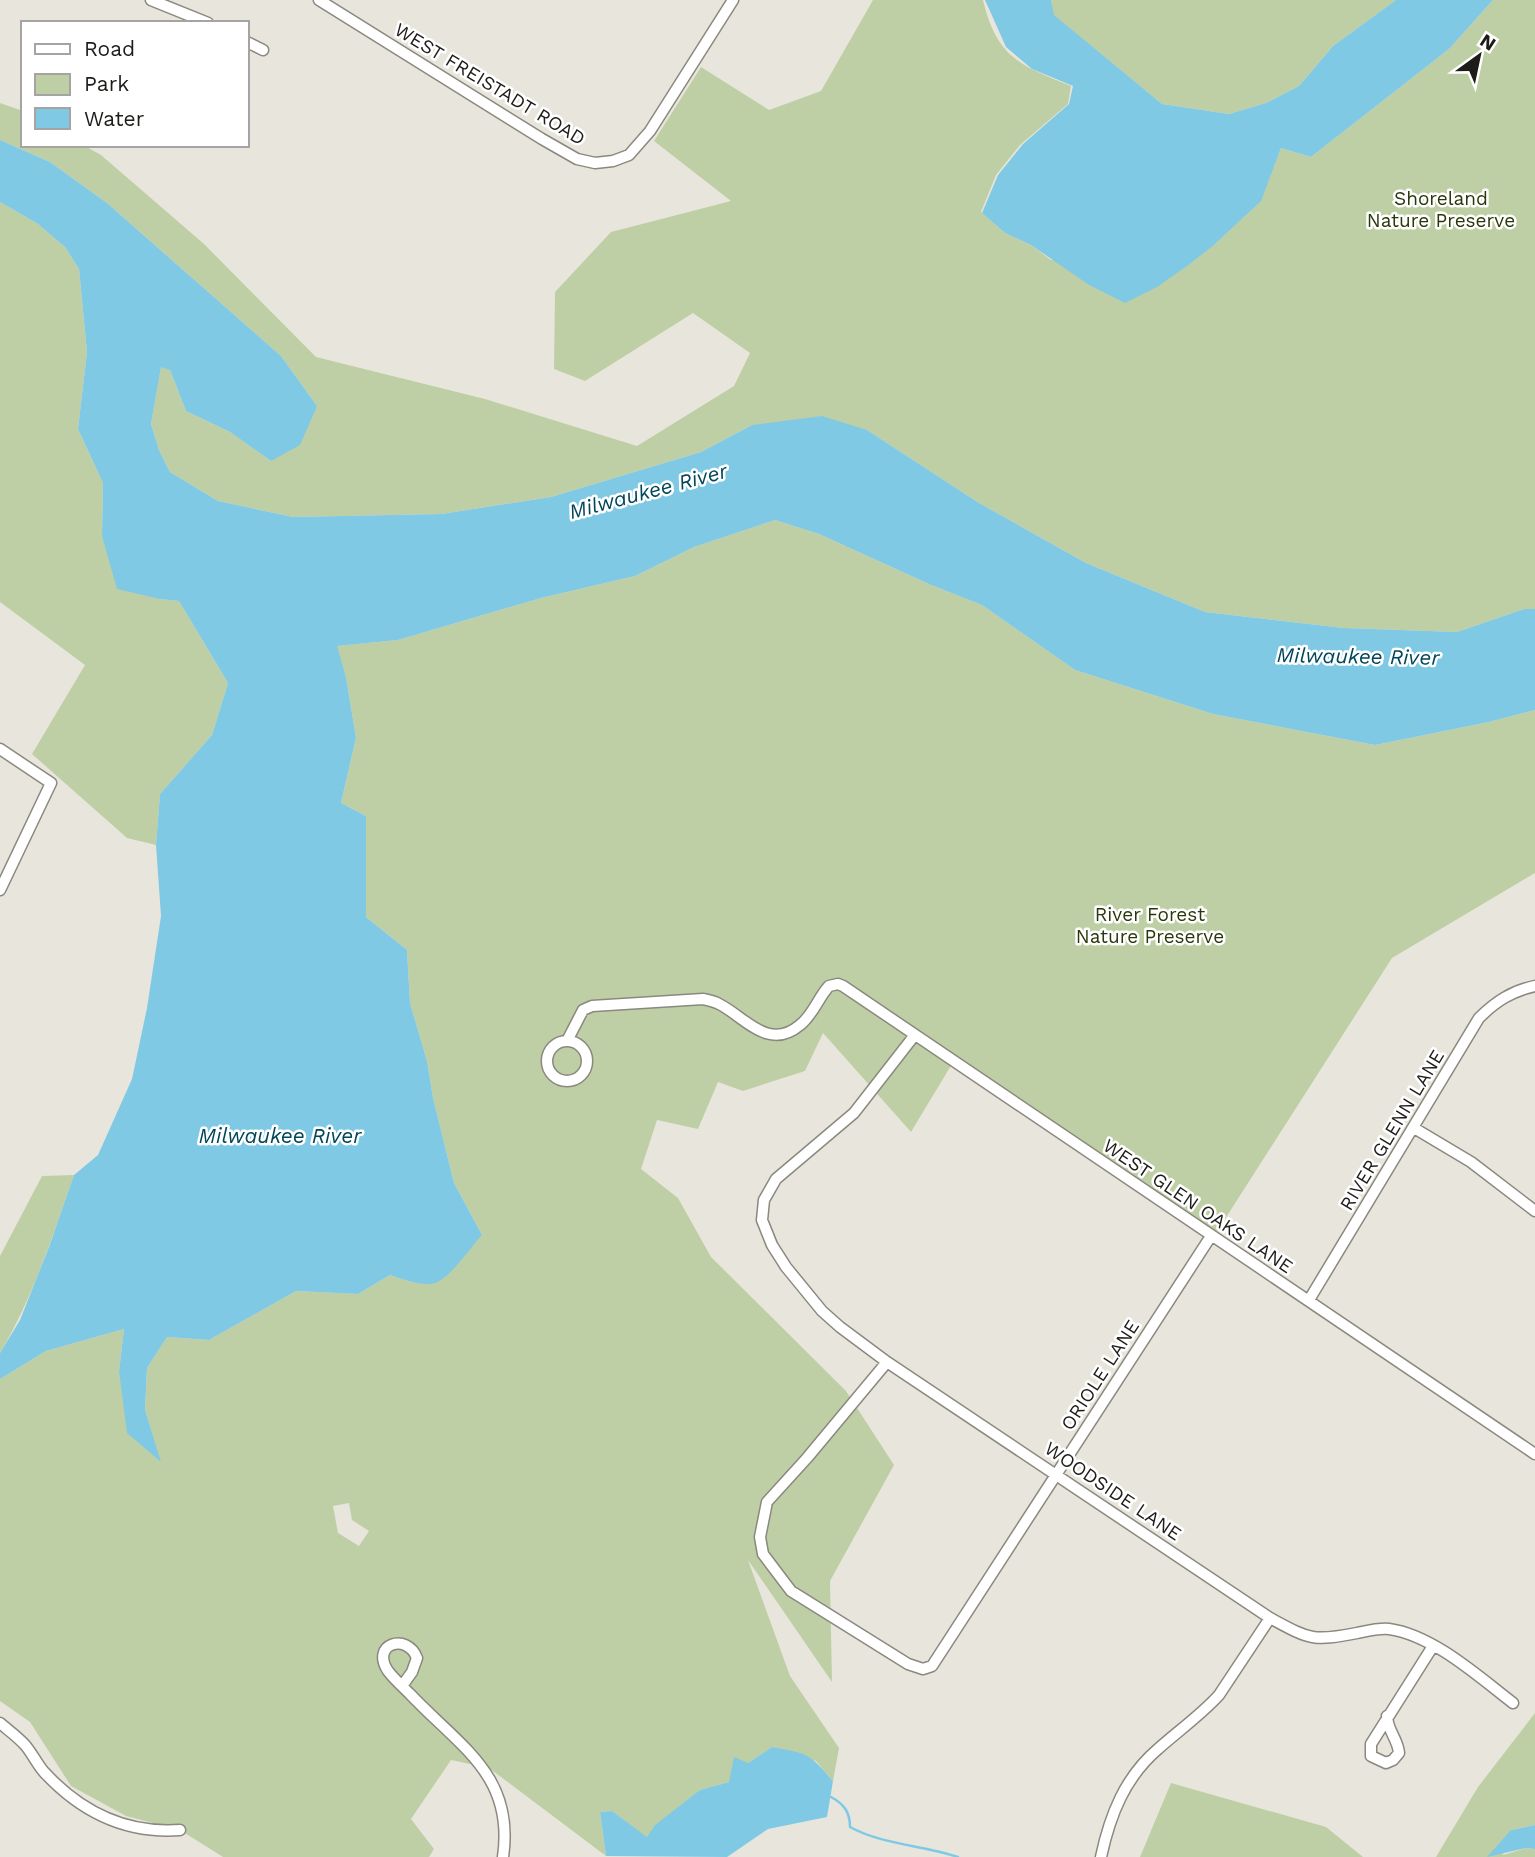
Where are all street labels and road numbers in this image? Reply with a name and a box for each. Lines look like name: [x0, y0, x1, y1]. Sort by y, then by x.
street label: WEST FREISTADT ROAD: [390, 18, 590, 150]
street label: RIVER GLENN LANE: [1335, 1045, 1449, 1215]
street label: WEST GLEN OAKS LANE: [1099, 1134, 1297, 1278]
street label: ORIOLE LANE: [1056, 1316, 1144, 1434]
street label: WOODSIDE LANE: [1040, 1437, 1186, 1545]

